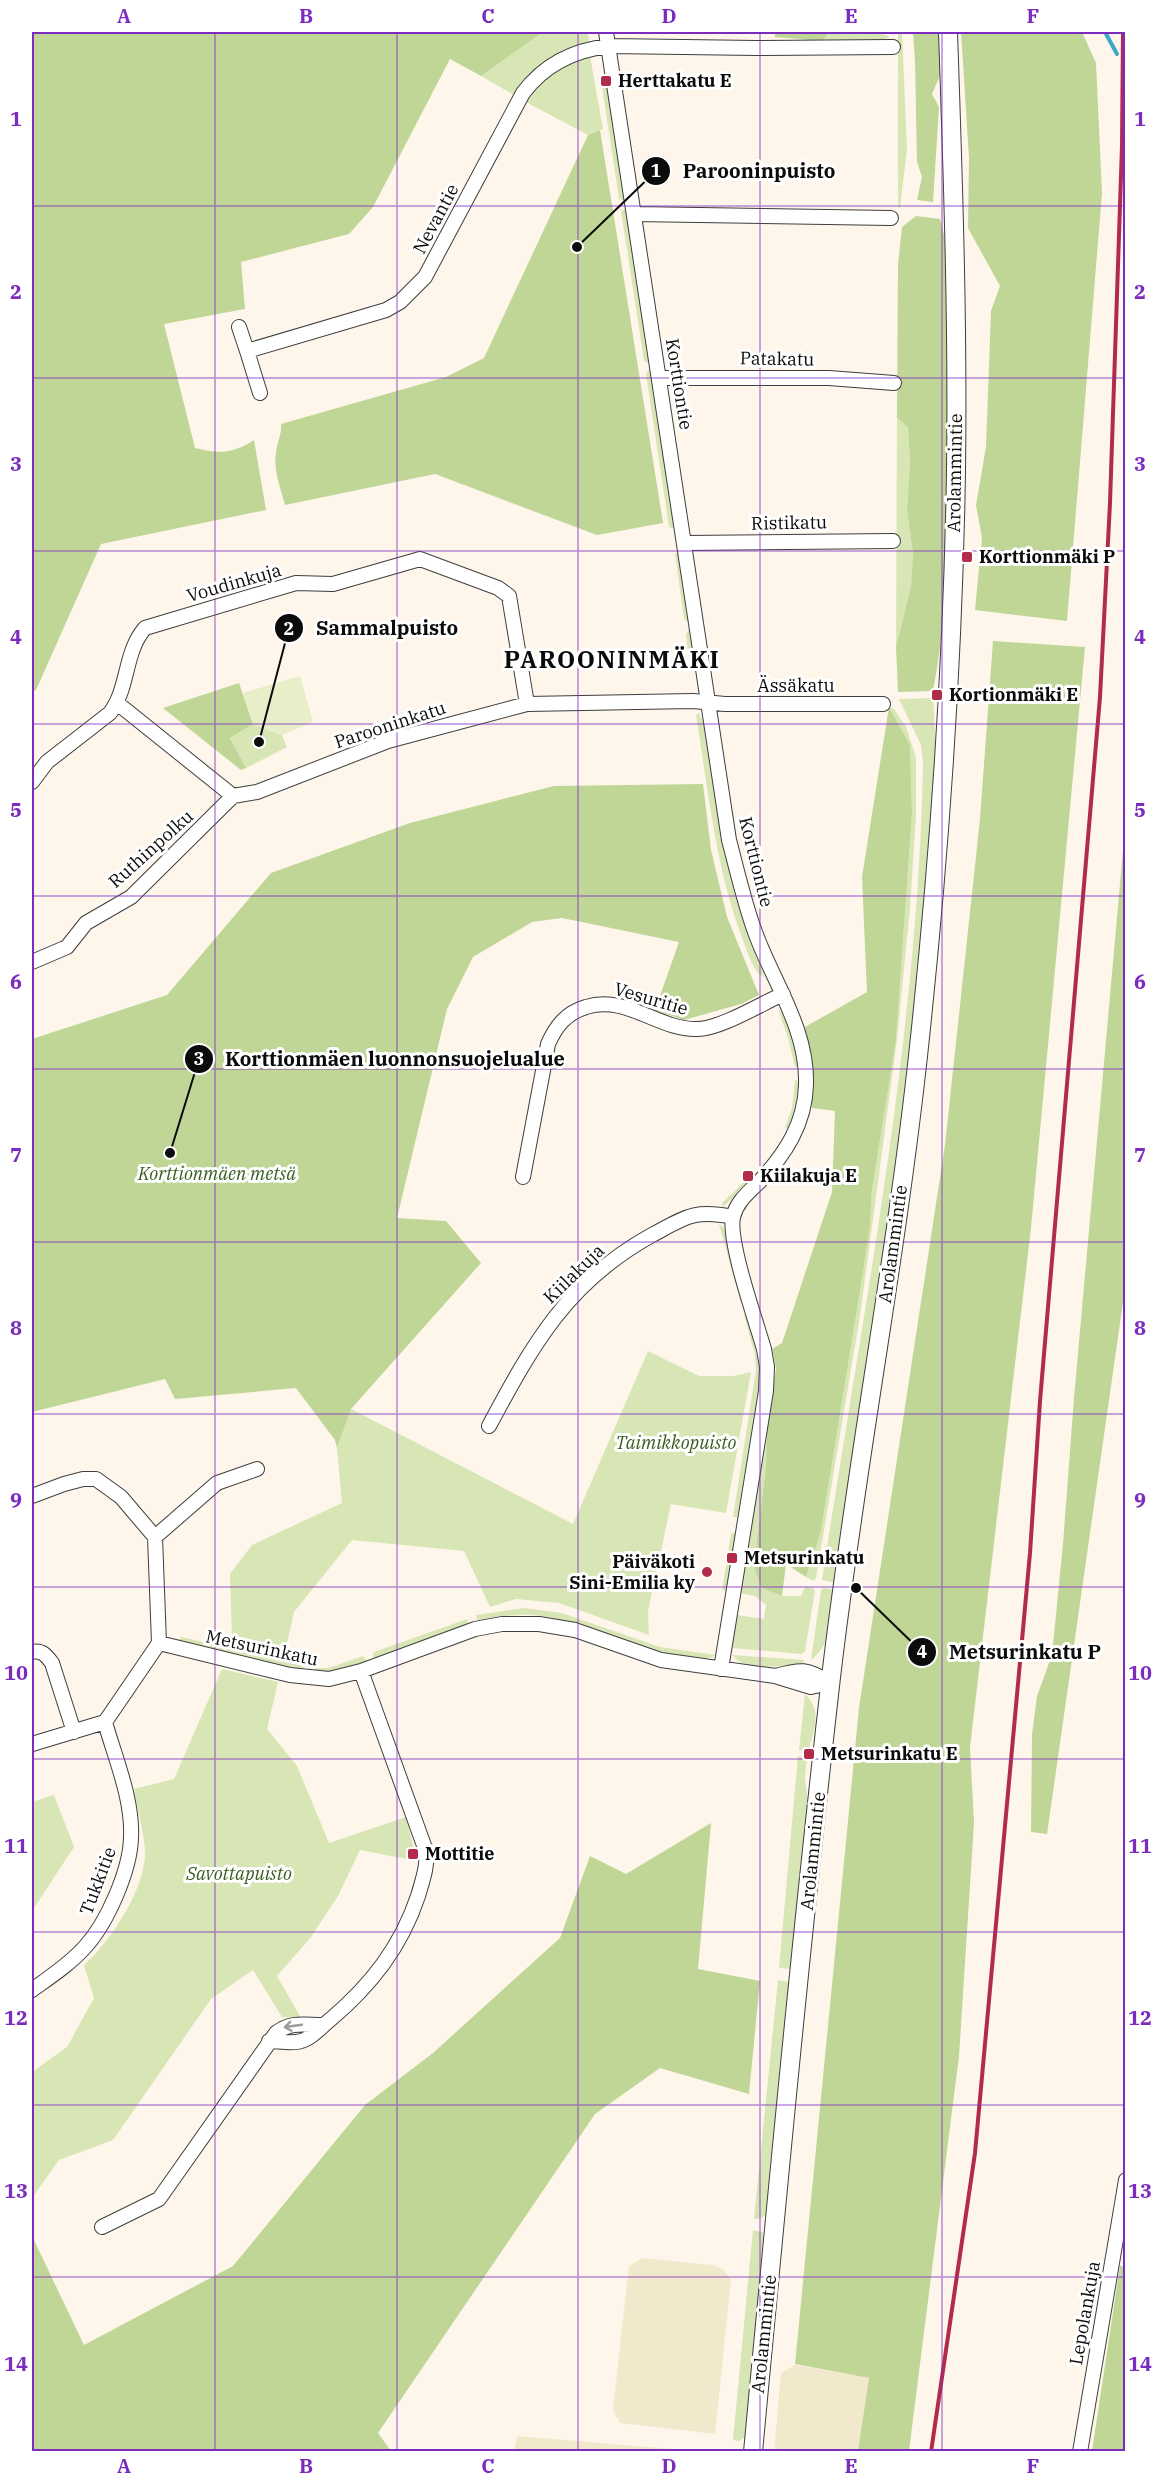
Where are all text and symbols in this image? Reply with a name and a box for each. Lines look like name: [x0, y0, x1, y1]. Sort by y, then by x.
text: A: [117, 2, 131, 29]
text: B: [299, 2, 313, 29]
text: C: [481, 2, 495, 29]
text: D: [661, 2, 677, 29]
text: E: [844, 2, 858, 29]
text: F: [1027, 2, 1039, 29]
place label: Herttakatu E: [618, 69, 732, 92]
marker: Herttakatu E: [599, 74, 613, 88]
text: 1: [10, 105, 22, 132]
text: 1: [1134, 105, 1146, 132]
callout: Parooninpuisto: [641, 152, 847, 190]
text: Parooninpuisto: [683, 157, 835, 184]
text: 1: [651, 159, 662, 182]
street label: Nevantie: [408, 180, 464, 258]
text: 2: [10, 278, 22, 305]
text: 2: [1134, 278, 1146, 305]
street label: Korttiontie: [661, 337, 698, 431]
street label: Patakatu: [740, 346, 814, 371]
street label: Arolammintie: [942, 413, 967, 533]
text: 3: [10, 450, 22, 477]
text: 3: [1134, 450, 1146, 477]
street label: Ristikatu: [751, 510, 827, 535]
place label: Korttionmäki P: [979, 545, 1115, 568]
marker: Korttionmäki P: [960, 550, 974, 564]
street label: Voudinkuja: [184, 558, 284, 607]
callout: Sammalpuisto: [274, 609, 470, 647]
text: Sammalpuisto: [316, 614, 458, 641]
text: 2: [284, 617, 294, 640]
text: 4: [10, 623, 22, 650]
text: 4: [1134, 623, 1146, 650]
district label: PAROONINMÄKI: [504, 643, 720, 675]
street label: Ässäkatu: [757, 674, 835, 697]
place label: Kortionmäki E: [949, 683, 1078, 706]
marker: Kortionmäki E: [930, 688, 944, 702]
street label: Parooninkatu: [331, 696, 448, 753]
text: 5: [10, 796, 22, 823]
text: 5: [1134, 796, 1146, 823]
street label: Ruthinpolku: [104, 805, 198, 893]
street label: Korttiontie: [734, 814, 779, 909]
text: 6: [10, 968, 22, 995]
text: 6: [1134, 968, 1146, 995]
street label: Vesuritie: [612, 977, 691, 1020]
callout: Korttionmäen luonnonsuojelualue: [184, 1040, 577, 1078]
text: Korttionmäen luonnonsuojelualue: [225, 1045, 565, 1072]
text: 3: [194, 1047, 204, 1070]
text: 7: [10, 1141, 22, 1168]
text: 7: [1134, 1141, 1146, 1168]
park label: Korttionmäen metsä: [137, 1162, 296, 1185]
place label: Kiilakuja E: [760, 1164, 857, 1187]
marker: Kiilakuja E: [741, 1169, 755, 1183]
street label: Arolammintie: [873, 1183, 912, 1304]
street label: Kiilakuja: [538, 1239, 609, 1308]
text: 8: [10, 1314, 22, 1341]
text: 8: [1134, 1314, 1146, 1341]
park label: Taimikkopuisto: [615, 1431, 737, 1454]
text: 9: [10, 1486, 22, 1513]
text: 9: [1134, 1486, 1146, 1513]
place label: Metsurinkatu: [744, 1546, 865, 1569]
place label: Päiväkoti Sini-Emilia ky: [569, 1550, 696, 1594]
marker: Metsurinkatu: [725, 1551, 739, 1565]
marker: Päiväkoti Sini-Emilia ky: [700, 1565, 714, 1579]
street label: Metsurinkatu: [204, 1624, 320, 1671]
callout: Metsurinkatu P: [907, 1633, 1113, 1671]
text: Metsurinkatu P: [949, 1638, 1101, 1665]
text: 4: [917, 1640, 928, 1663]
text: 10: [4, 1659, 28, 1686]
text: 10: [1128, 1659, 1152, 1686]
place label: Metsurinkatu E: [821, 1742, 958, 1765]
marker: Metsurinkatu E: [802, 1747, 816, 1761]
street label: Arolammintie: [795, 1791, 830, 1911]
text: 11: [4, 1832, 28, 1859]
text: 11: [1128, 1832, 1152, 1859]
place label: Mottitie: [425, 1842, 494, 1865]
street label: Tukkitie: [74, 1844, 121, 1918]
marker: Mottitie: [406, 1847, 420, 1861]
park label: Savottapuisto: [185, 1862, 292, 1885]
text: 12: [4, 2004, 28, 2031]
text: 12: [1128, 2004, 1152, 2031]
one-way arrow: [284, 2020, 303, 2031]
text: 13: [4, 2177, 28, 2204]
text: 13: [1128, 2177, 1152, 2204]
street label: Lepolankuja: [1064, 2259, 1105, 2367]
street label: Arolammintie: [746, 2274, 781, 2394]
text: 14: [4, 2350, 28, 2377]
text: 14: [1128, 2350, 1152, 2377]
text: A: [117, 2452, 131, 2479]
text: B: [299, 2452, 313, 2479]
text: C: [481, 2452, 495, 2479]
text: D: [661, 2452, 677, 2479]
text: E: [844, 2452, 858, 2479]
text: F: [1027, 2452, 1039, 2479]

